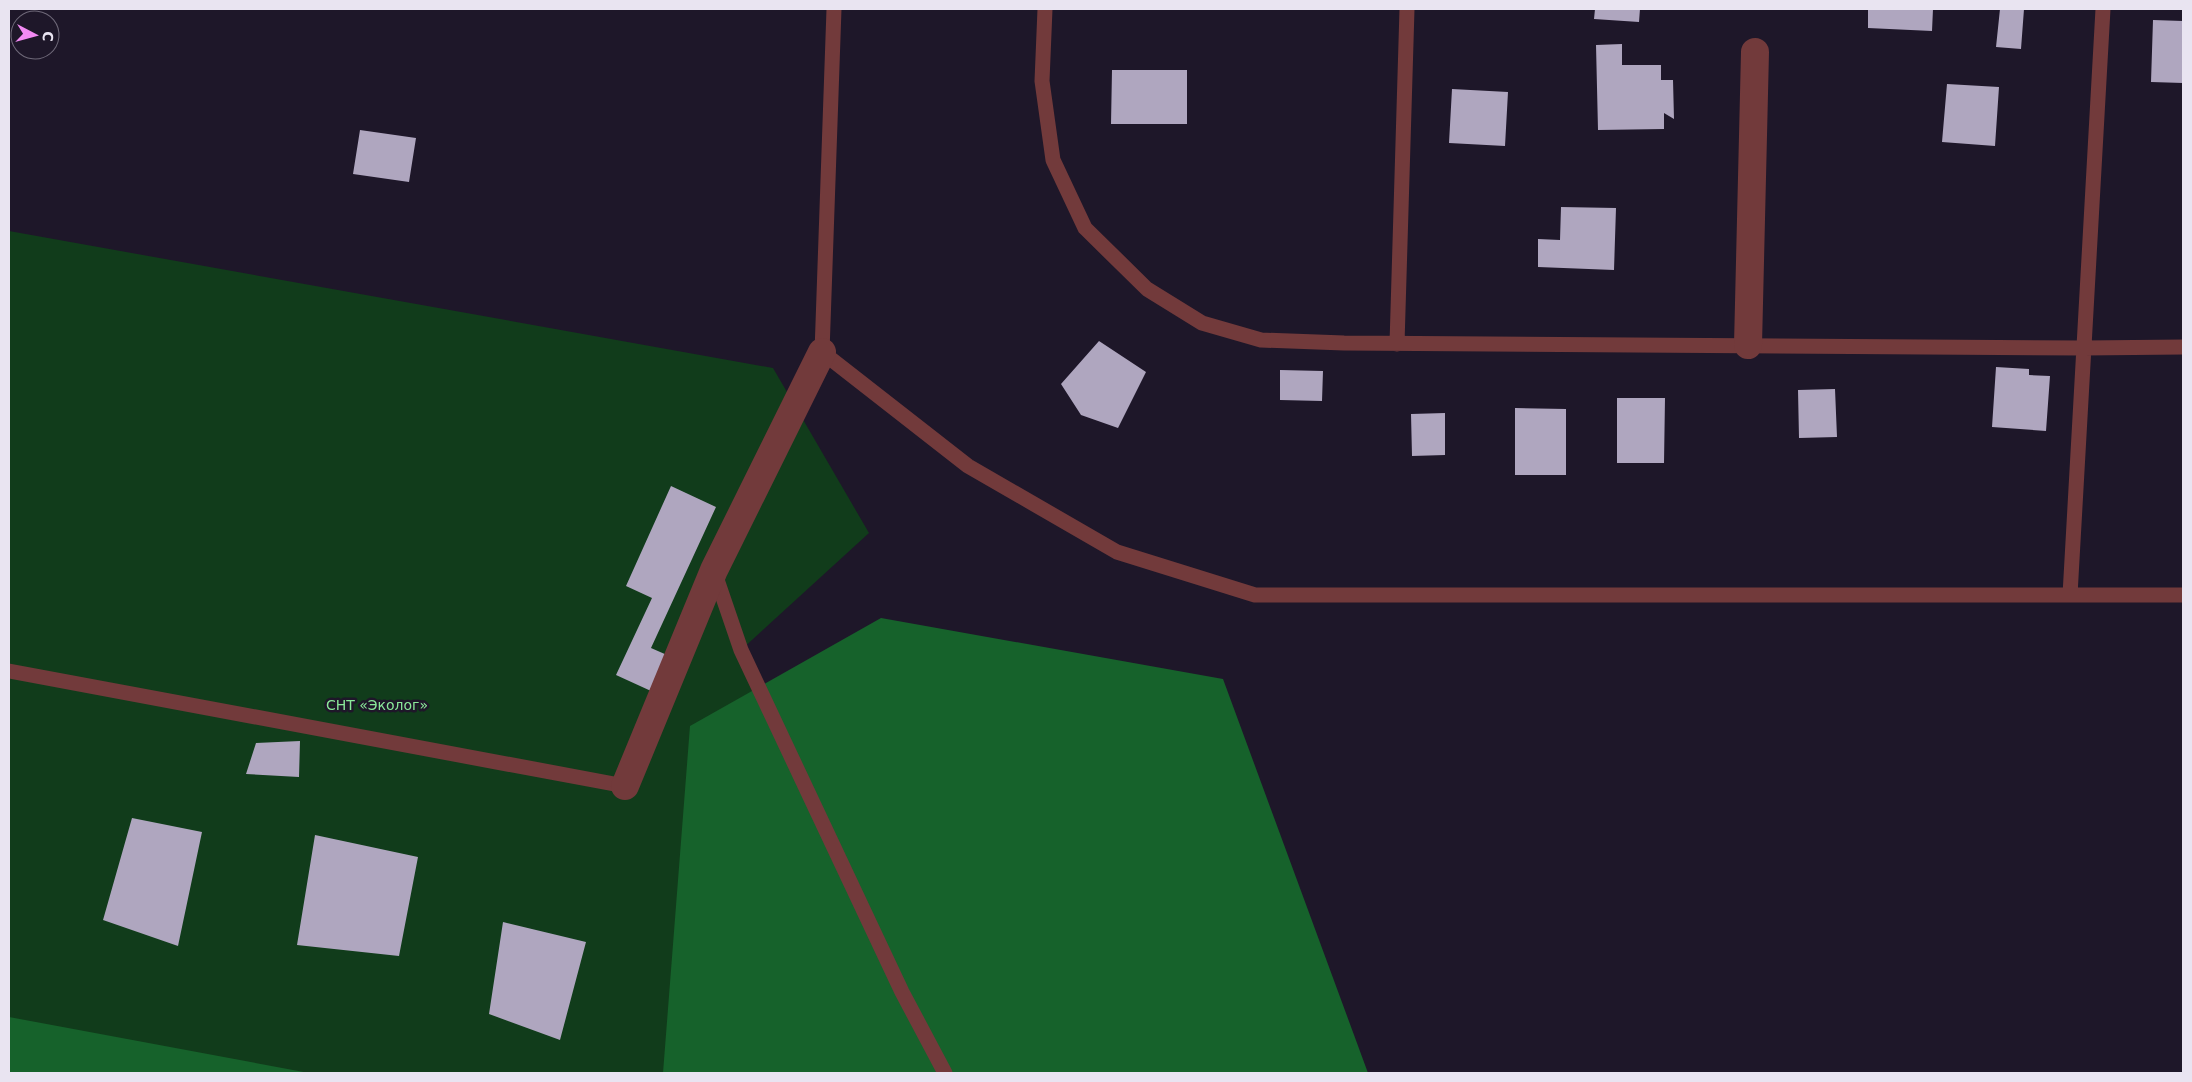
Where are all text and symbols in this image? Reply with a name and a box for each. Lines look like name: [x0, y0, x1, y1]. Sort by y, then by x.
north arrow: [10, 10, 60, 60]
text: С: [39, 30, 56, 42]
park label: СНТ «Эколог»: [326, 697, 428, 713]

